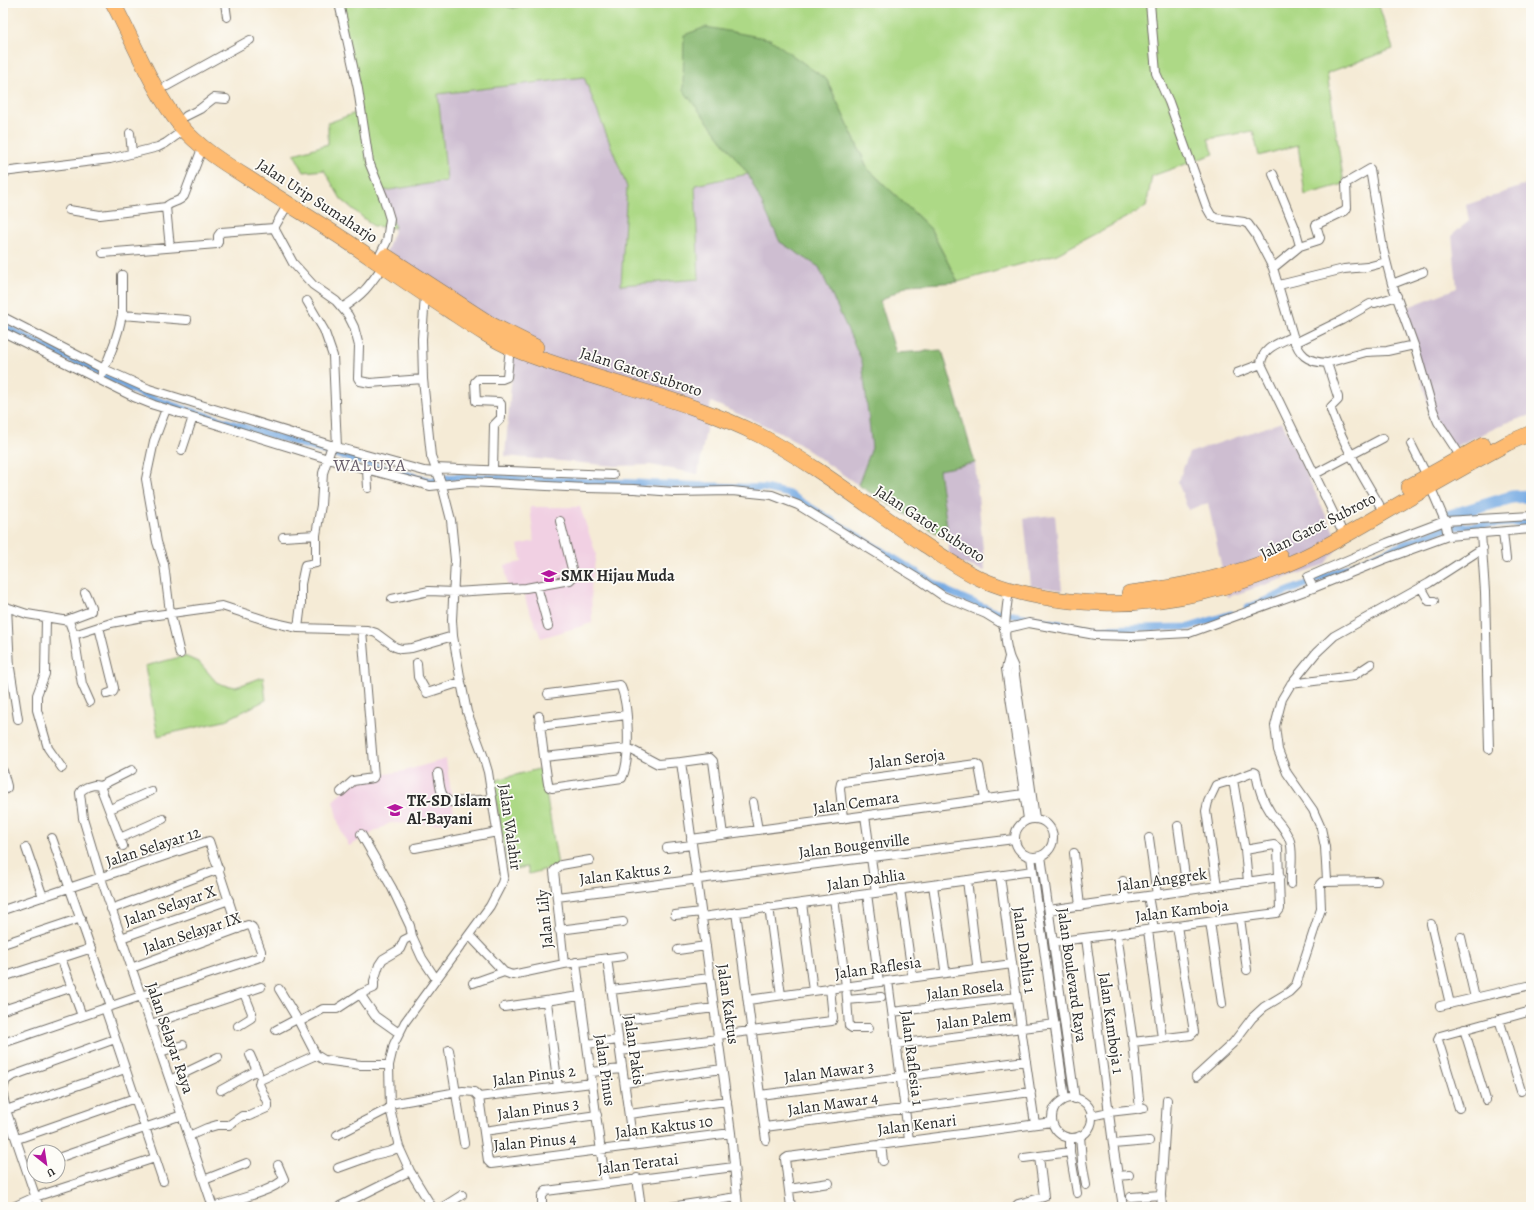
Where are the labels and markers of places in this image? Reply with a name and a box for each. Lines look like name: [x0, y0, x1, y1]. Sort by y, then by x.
place label: SMK Hijau Muda: [561, 565, 675, 587]
school or university icon: SMK Hijau Muda: [540, 567, 558, 585]
place label: TK-SD Islam Al-Bayani: [406, 790, 492, 830]
school or university icon: TK-SD Islam Al-Bayani: [386, 801, 404, 819]

